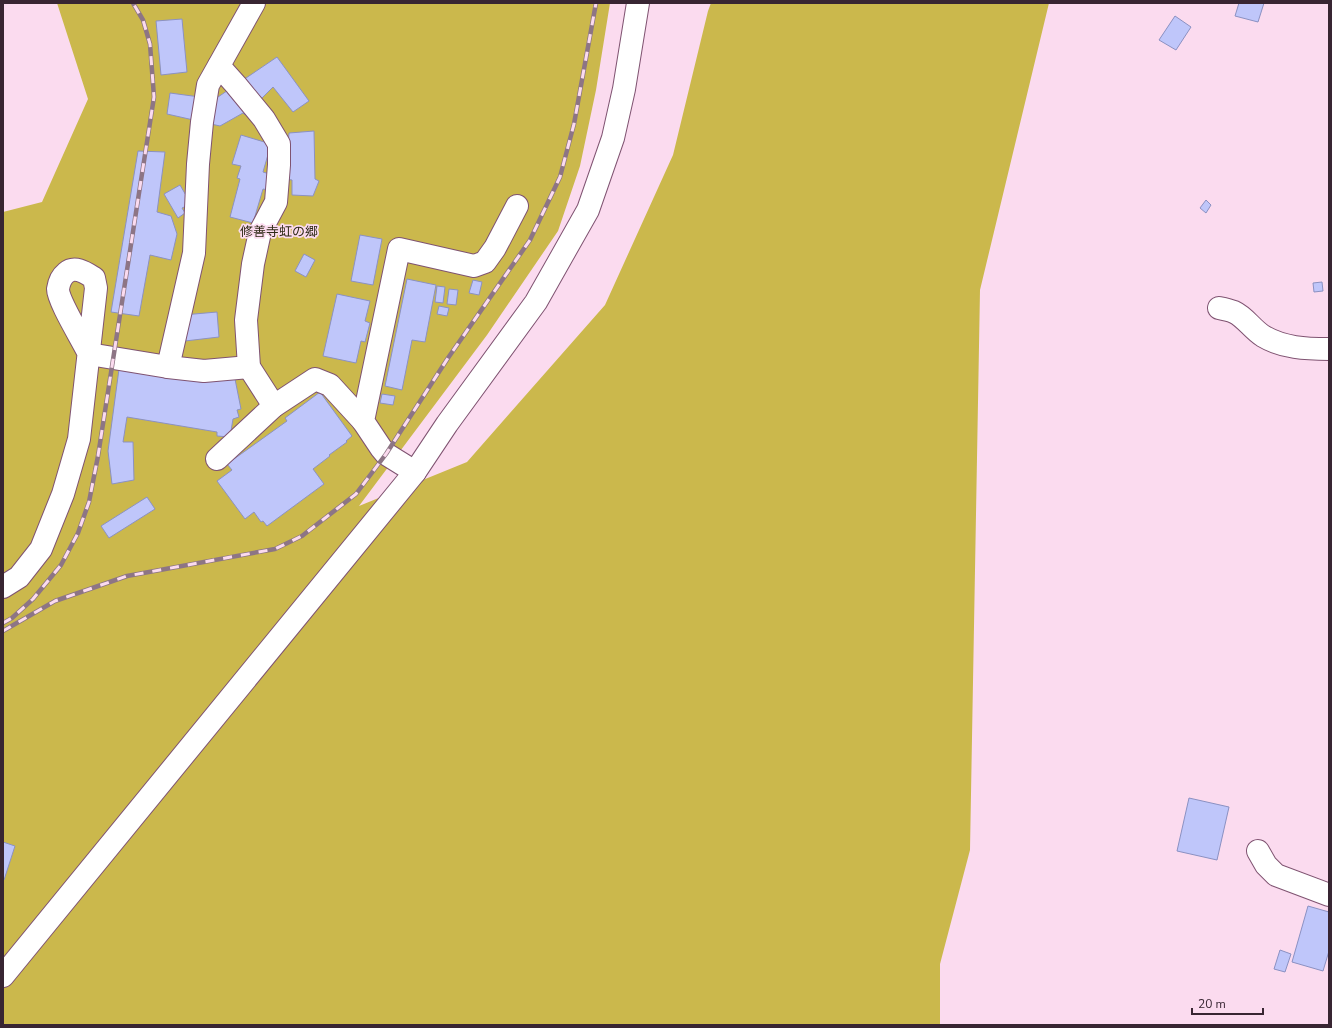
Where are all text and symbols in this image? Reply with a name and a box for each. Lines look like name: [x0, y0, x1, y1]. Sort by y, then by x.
park label: 修善寺虹の郷: [240, 223, 318, 241]
scale bar: [1192, 990, 1263, 1016]
text: 20 m: [1198, 996, 1226, 1012]

